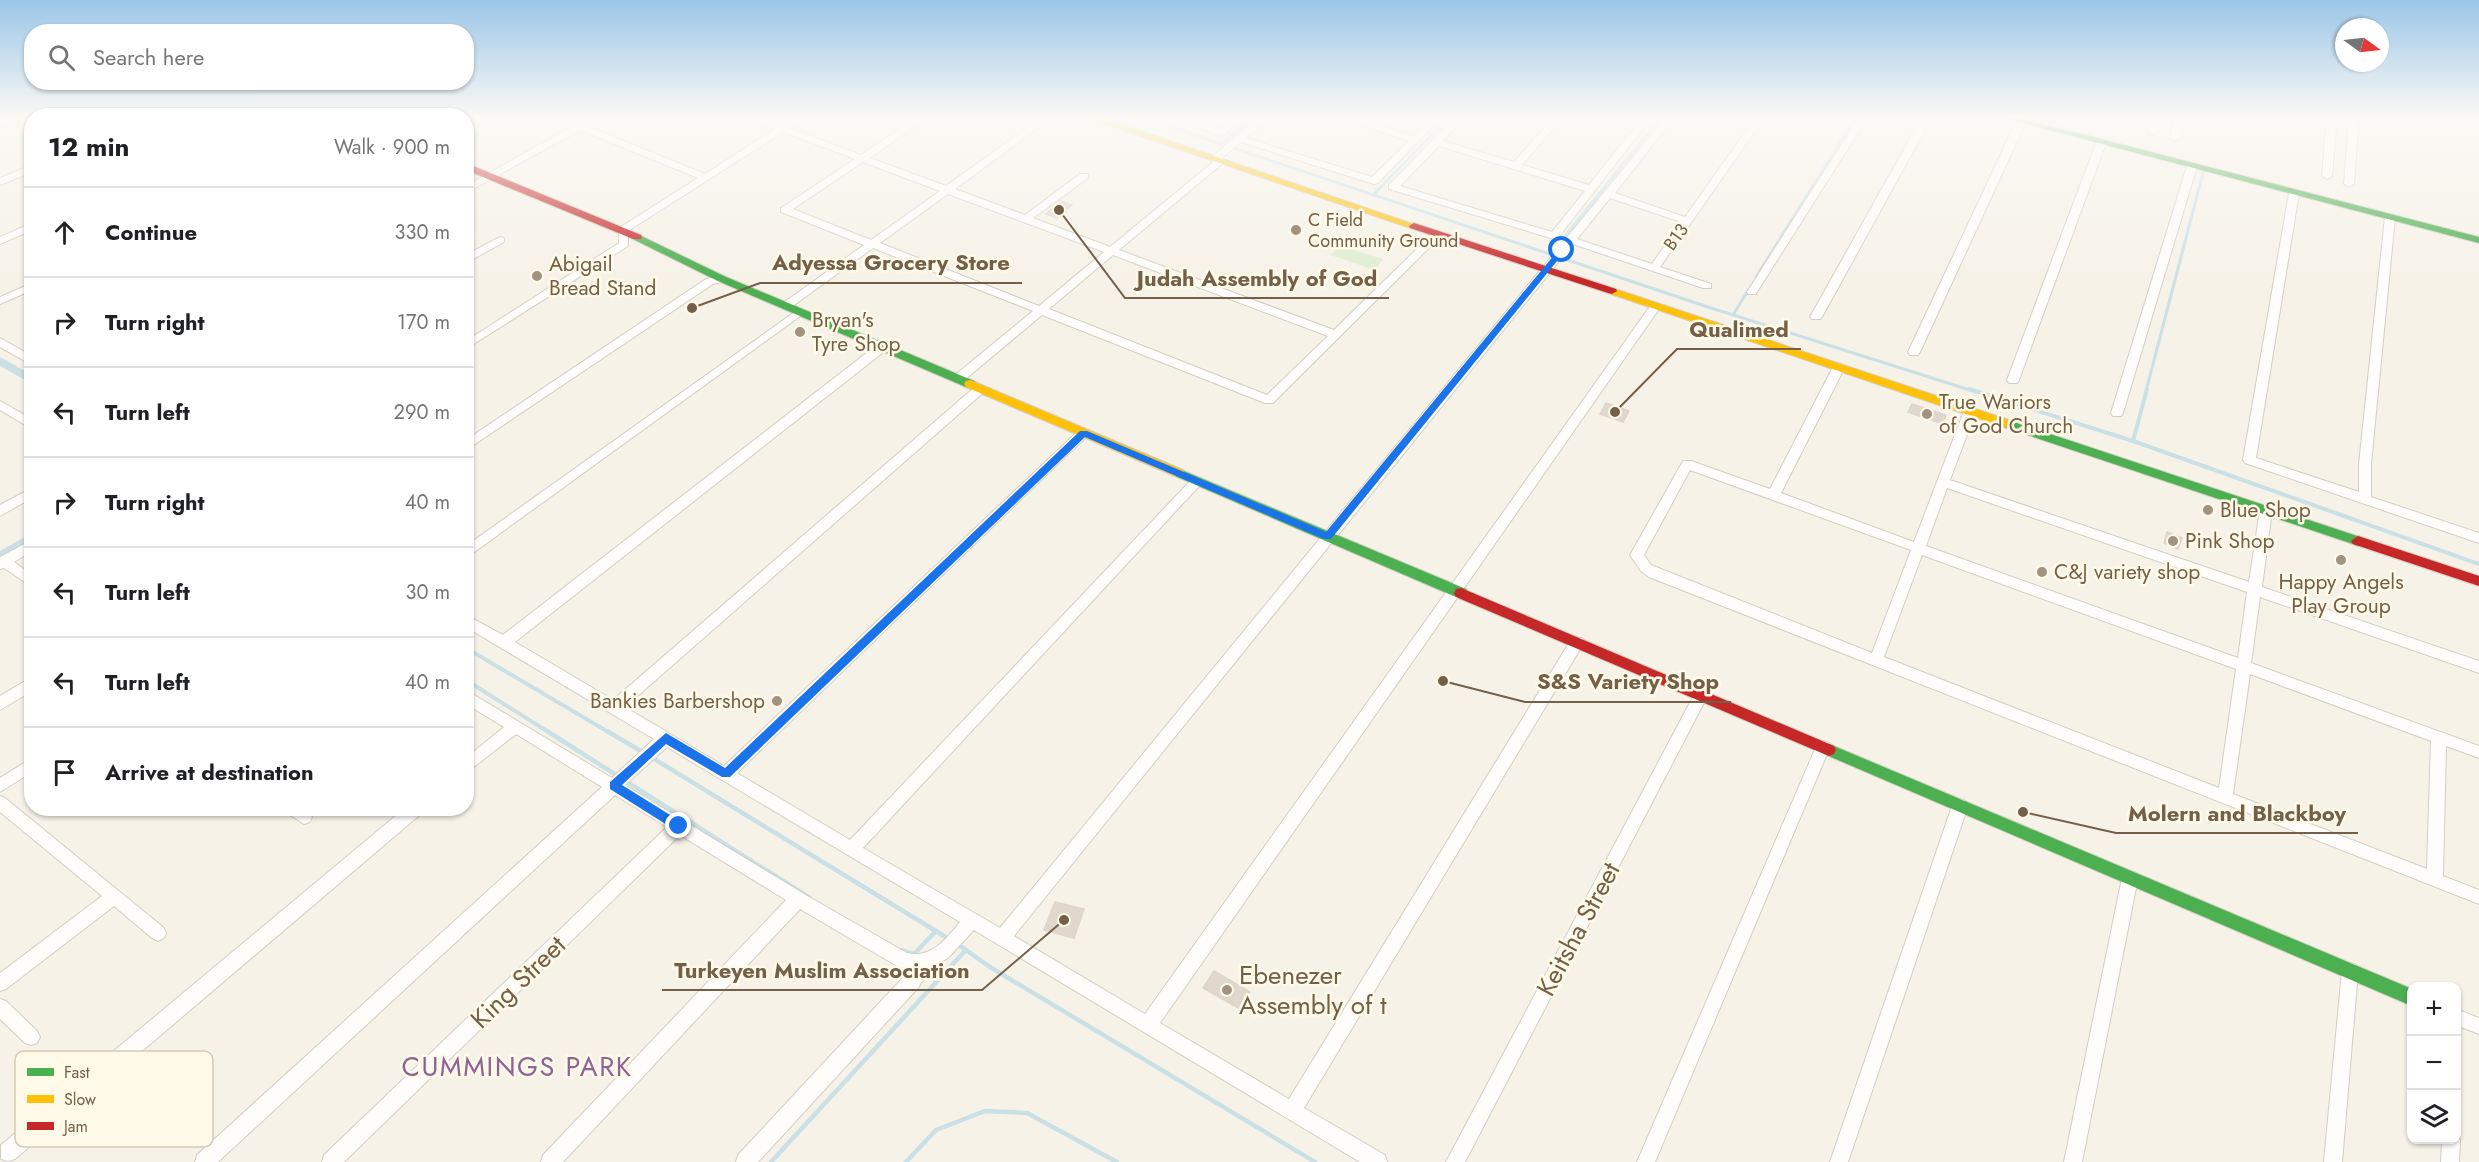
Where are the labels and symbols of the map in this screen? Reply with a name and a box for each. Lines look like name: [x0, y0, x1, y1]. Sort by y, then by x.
north arrow: [2335, 18, 2389, 72]
place label: C Field Community Ground: [1308, 207, 1458, 254]
street label: B13: [1657, 218, 1695, 256]
marker: C Field Community Ground: [1289, 223, 1303, 237]
route start: [1548, 236, 1574, 262]
callout: Adyessa Grocery Store: [760, 243, 1022, 283]
text: Adyessa Grocery Store: [771, 246, 1010, 278]
place label: Abigail Bread Stand: [549, 249, 656, 303]
callout: Judah Assembly of God: [1125, 258, 1389, 298]
text: Judah Assembly of God: [1133, 262, 1377, 294]
marker: Abigail Bread Stand: [530, 269, 544, 283]
place label: Bryan's Tyre Shop: [812, 305, 900, 359]
callout: Qualimed: [1677, 309, 1801, 349]
text: Qualimed: [1689, 313, 1789, 345]
marker: Bryan's Tyre Shop: [793, 325, 807, 339]
place label: True Wariors of God Church: [1939, 387, 2073, 441]
marker: True Wariors of God Church: [1920, 407, 1934, 421]
place label: Blue Shop: [2220, 495, 2311, 525]
marker: Blue Shop: [2201, 503, 2215, 517]
place label: Pink Shop: [2185, 526, 2275, 556]
marker: Pink Shop: [2166, 534, 2180, 548]
marker: Happy Angels Play Group: [2334, 553, 2348, 567]
place label: C&J variety shop: [2054, 557, 2200, 587]
marker: C&J variety shop: [2035, 565, 2049, 579]
place label: Happy Angels Play Group: [2278, 567, 2404, 621]
callout: S&S Variety Shop: [1525, 662, 1731, 702]
text: S&S Variety Shop: [1537, 665, 1719, 697]
place label: Bankies Barbershop: [590, 686, 765, 716]
marker: Bankies Barbershop: [770, 694, 784, 708]
callout: Molern and Blackboy: [2116, 793, 2358, 833]
text: Molern and Blackboy: [2128, 797, 2346, 829]
route end: [665, 812, 691, 838]
street label: Keitsha Street: [1527, 855, 1630, 1003]
street label: King Street: [462, 926, 575, 1037]
callout: Turkeyen Muslim Association: [662, 950, 982, 990]
text: Turkeyen Muslim Association: [674, 954, 970, 986]
place label: Ebenezer Assembly of t: [1239, 956, 1387, 1024]
marker: Ebenezer Assembly of t: [1220, 983, 1234, 997]
district label: CUMMINGS PARK: [401, 1047, 633, 1086]
legend: [15, 1051, 213, 1147]
text: Fast: [64, 1061, 90, 1084]
text: Slow: [64, 1088, 96, 1111]
text: Jam: [62, 1115, 88, 1138]

